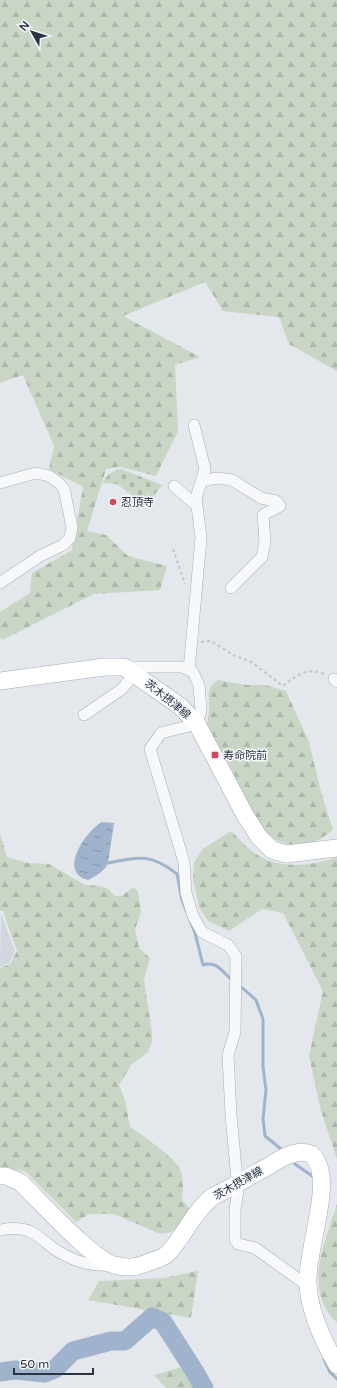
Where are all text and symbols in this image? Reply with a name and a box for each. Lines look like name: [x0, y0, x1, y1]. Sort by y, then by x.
north arrow: [12, 12, 52, 52]
text: N: [17, 18, 32, 34]
place label: 忍頂寺: [121, 496, 154, 509]
marker: 忍頂寺: [108, 497, 118, 507]
street label: 茨木摂津線: [142, 677, 193, 722]
place label: 寿命院前: [223, 749, 267, 762]
marker: 寿命院前: [210, 750, 220, 760]
street label: 茨木摂津線: [211, 1164, 265, 1203]
scale bar: [14, 1350, 93, 1376]
text: 50 m: [20, 1357, 49, 1371]

